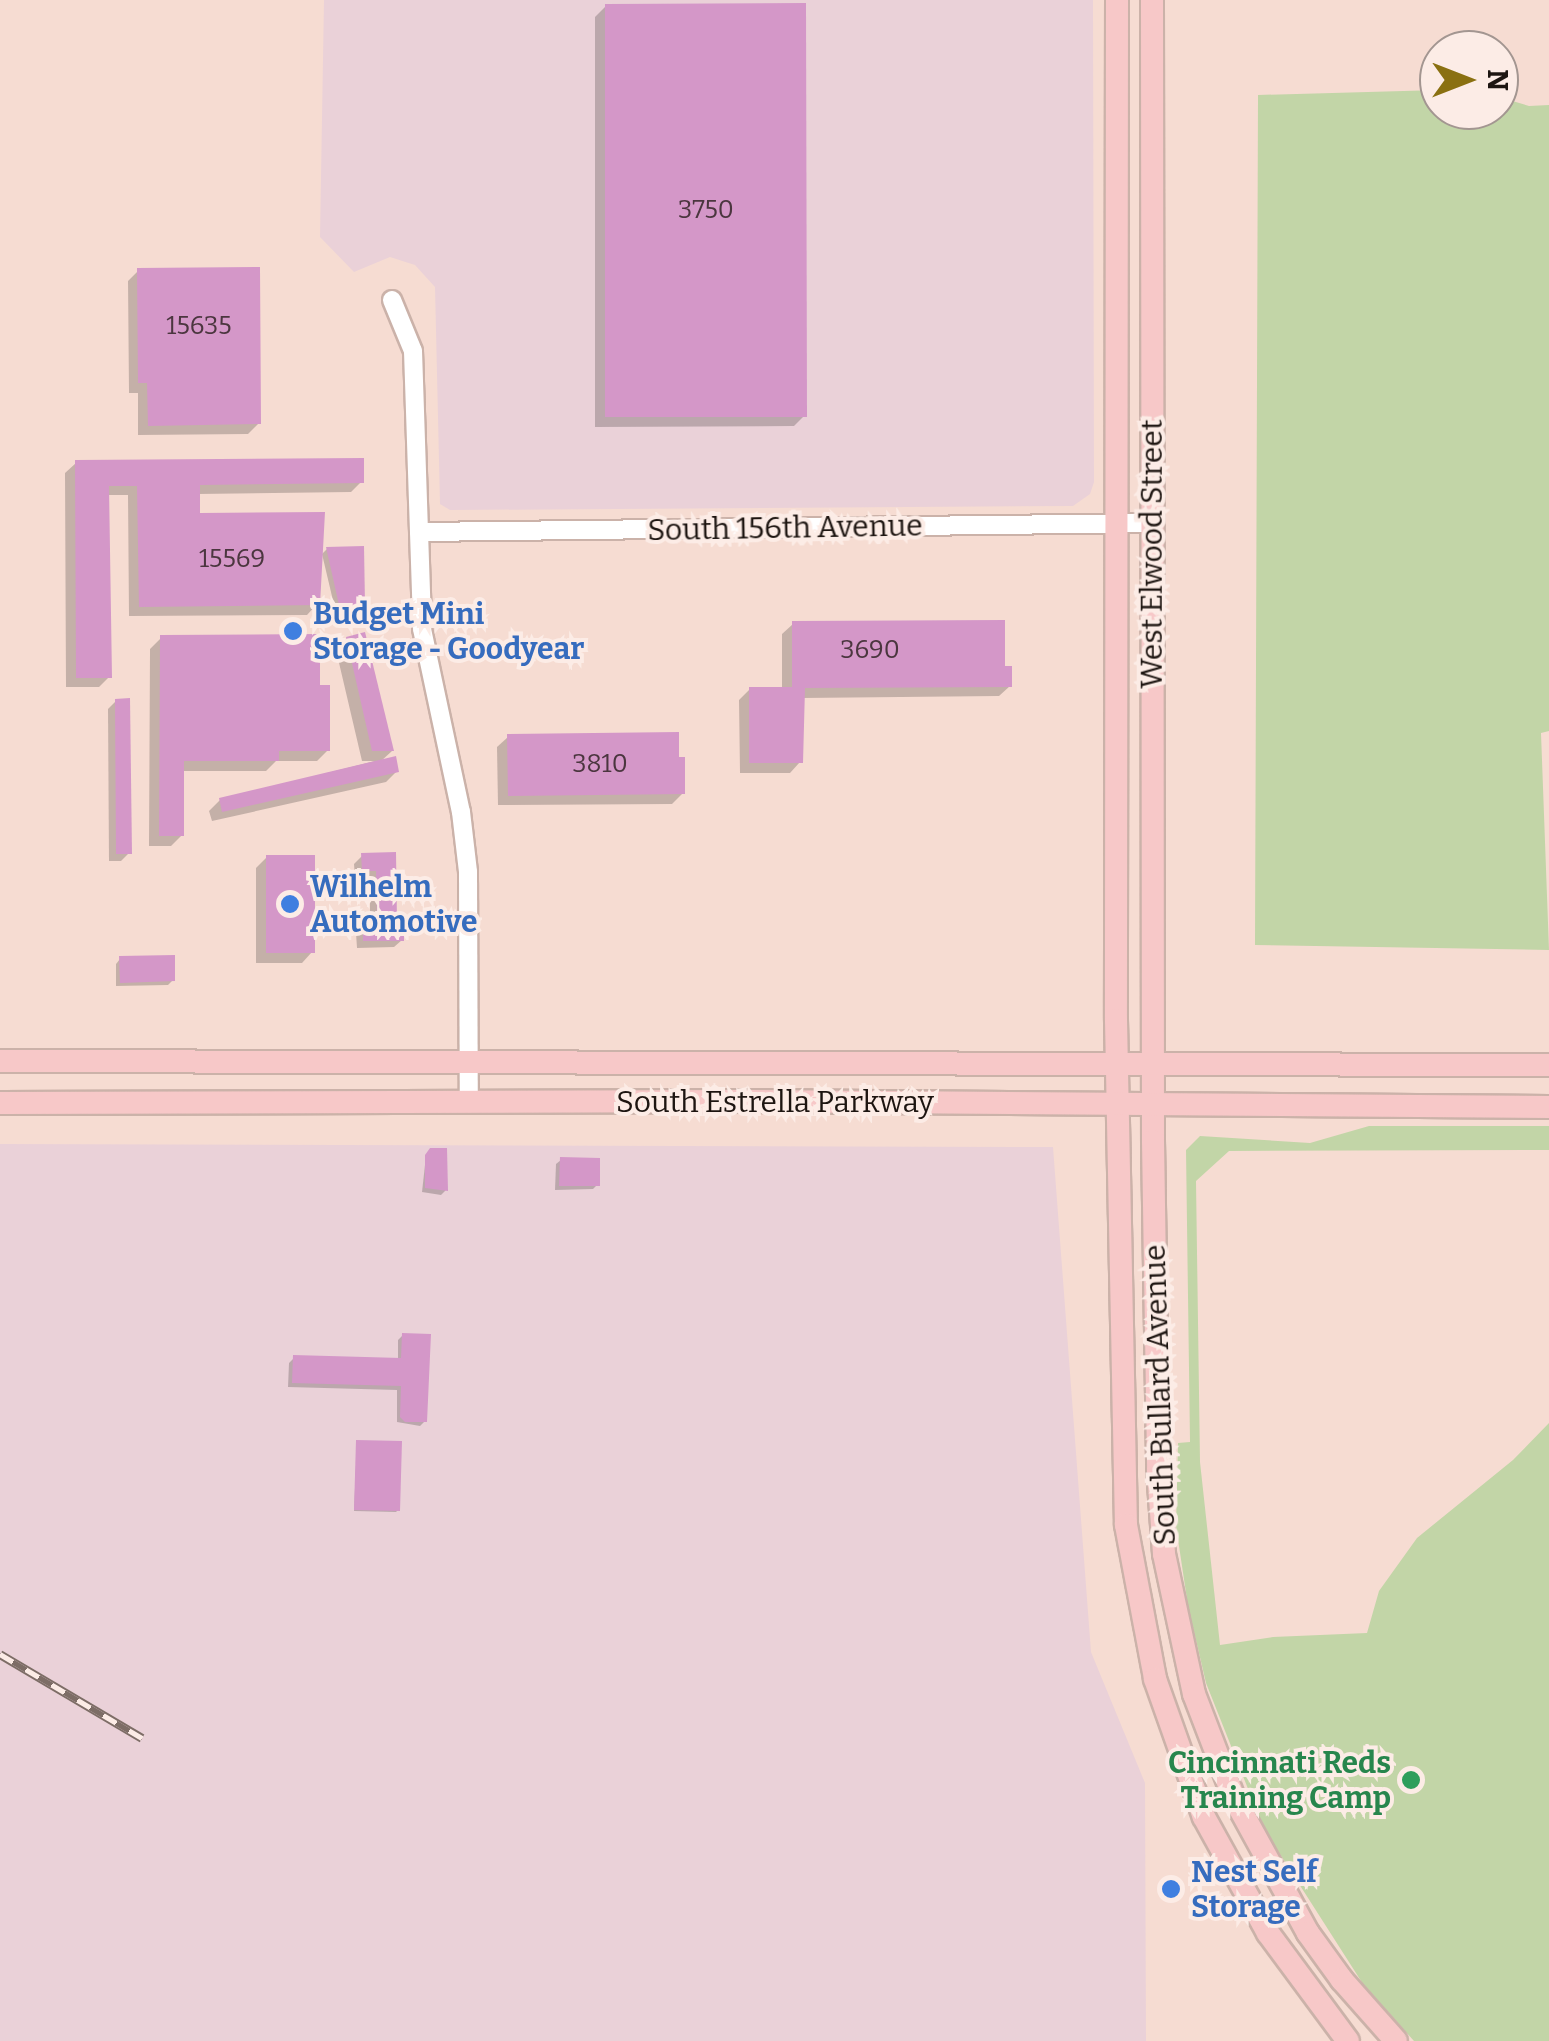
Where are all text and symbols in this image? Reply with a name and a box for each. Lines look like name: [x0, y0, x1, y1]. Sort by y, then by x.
north arrow: [1419, 30, 1519, 130]
text: N: [1481, 69, 1514, 91]
house number: 3750: [678, 195, 734, 225]
house number: 15635: [166, 311, 232, 341]
street label: West Elwood Street: [1134, 419, 1170, 689]
street label: South 156th Avenue: [647, 508, 923, 548]
house number: 15569: [199, 544, 265, 574]
place label: Budget Mini Storage - Goodyear: [313, 596, 584, 666]
marker: Budget Mini Storage - Goodyear: [282, 620, 304, 642]
house number: 3690: [840, 635, 900, 665]
house number: 3810: [572, 749, 628, 779]
place label: Wilhelm Automotive: [310, 869, 477, 940]
marker: Wilhelm Automotive: [279, 893, 301, 915]
street label: South Estrella Parkway: [616, 1084, 934, 1120]
street label: South Bullard Avenue: [1137, 1244, 1183, 1546]
place label: Cincinnati Reds Training Camp: [1168, 1745, 1391, 1816]
marker: Cincinnati Reds Training Camp: [1400, 1769, 1422, 1791]
place label: Nest Self Storage: [1191, 1854, 1317, 1924]
marker: Nest Self Storage: [1160, 1878, 1182, 1900]

